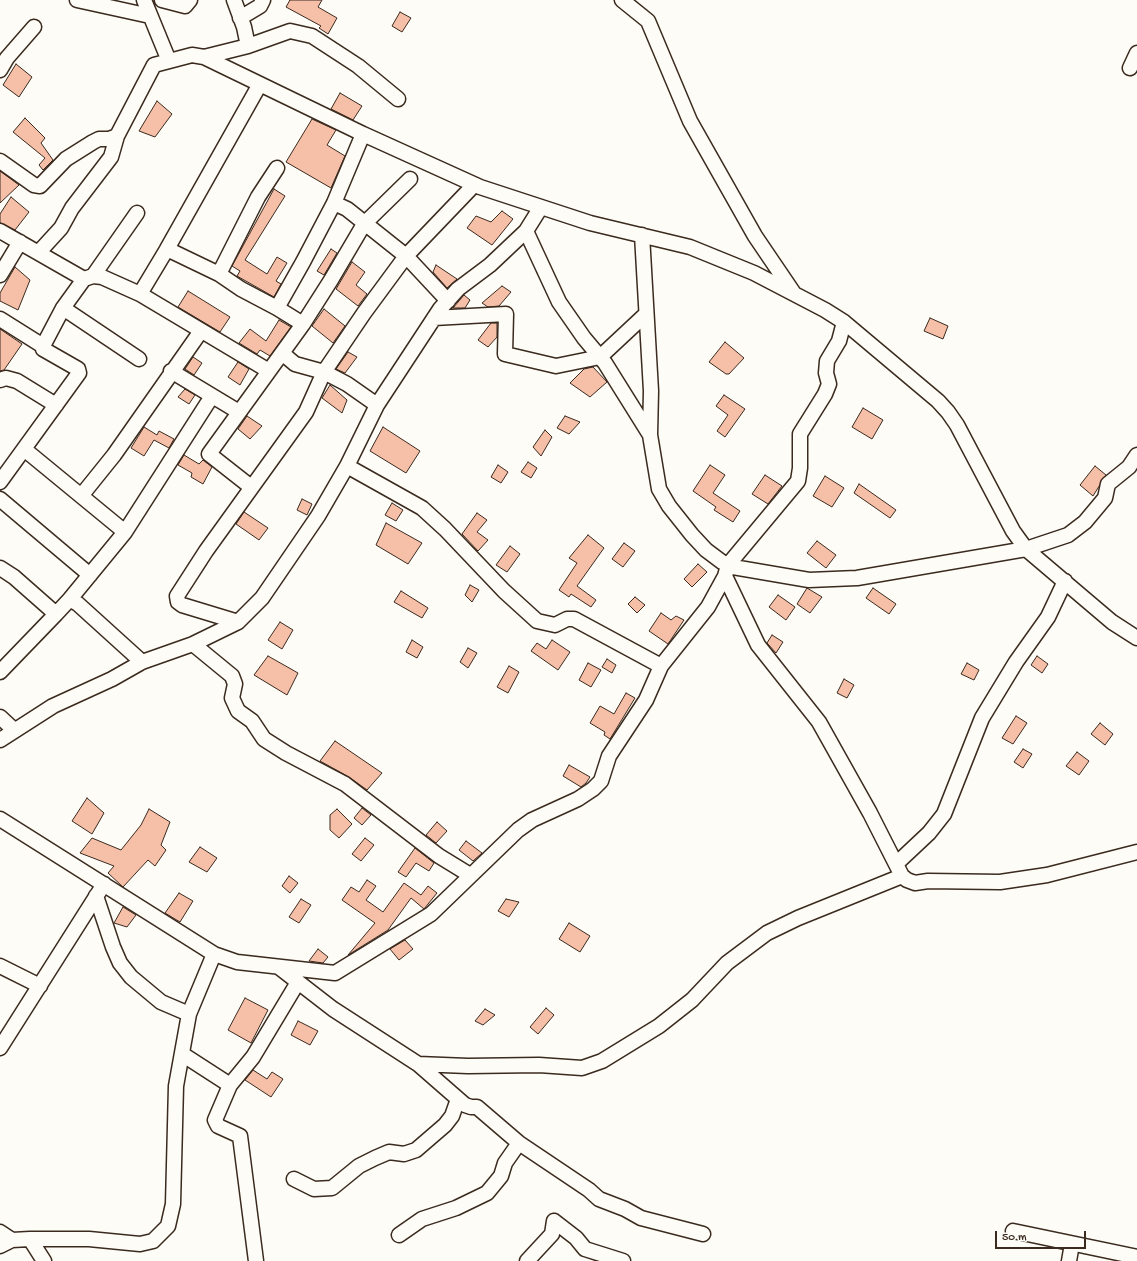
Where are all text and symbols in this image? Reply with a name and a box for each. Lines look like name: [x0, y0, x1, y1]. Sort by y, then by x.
scale bar: [997, 1223, 1088, 1249]
text: 50 m: [1002, 1231, 1027, 1245]

